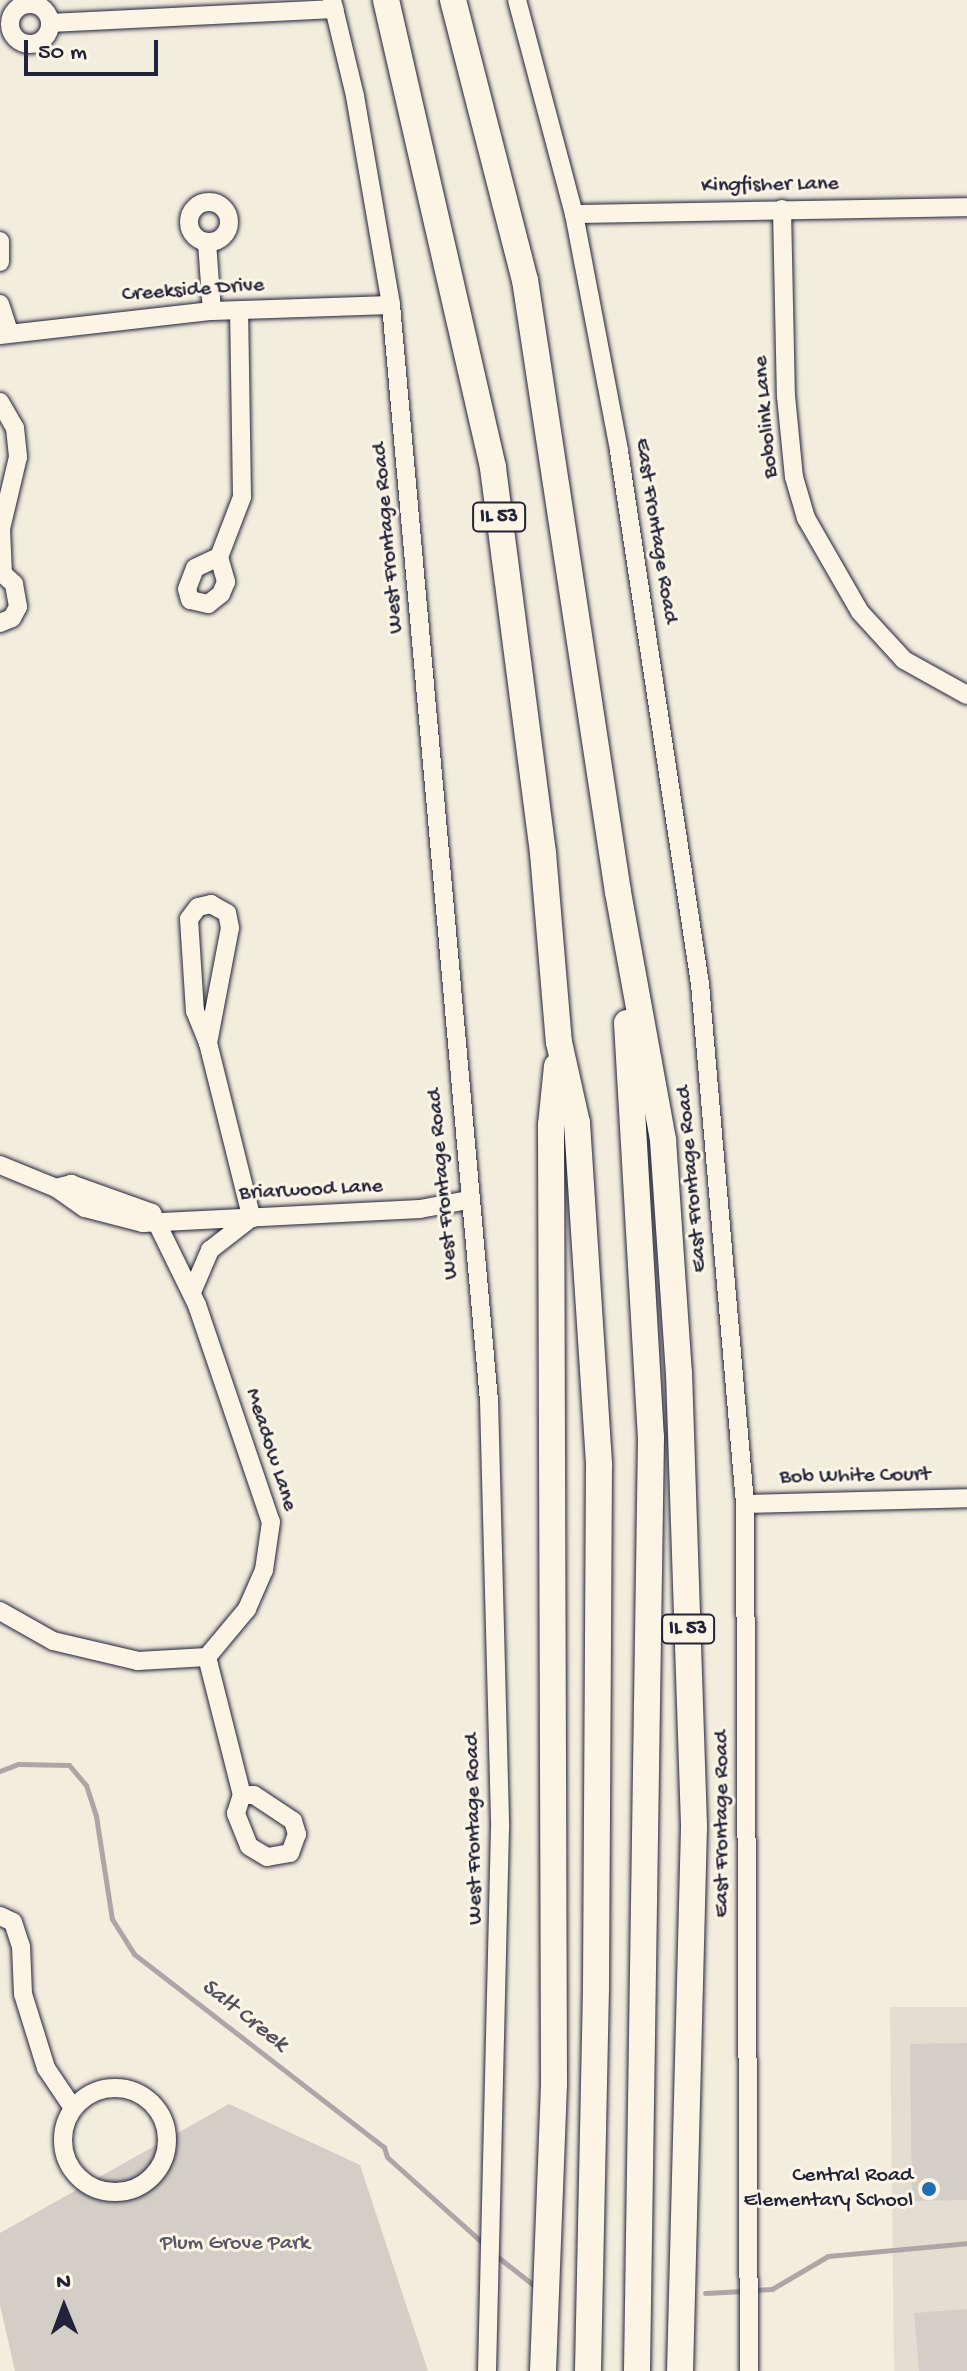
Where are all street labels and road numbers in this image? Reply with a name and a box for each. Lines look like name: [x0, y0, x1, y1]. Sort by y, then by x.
street label: Kingfisher Lane: [701, 172, 839, 200]
street label: Creekside Drive: [121, 273, 265, 309]
street label: Bobolink Lane: [748, 355, 786, 479]
street label: East Frontage Road: [627, 436, 683, 626]
street label: West Frontage Road: [368, 441, 410, 635]
road number: IL 53: [471, 501, 527, 533]
street label: East Frontage Road: [672, 1084, 714, 1274]
street label: West Frontage Road: [423, 1087, 465, 1281]
street label: Briarwood Lane: [238, 1174, 384, 1208]
street label: Meadow Lane: [238, 1385, 302, 1515]
street label: Bob White Court: [779, 1462, 931, 1492]
road number: IL 53: [660, 1613, 716, 1645]
street label: East Frontage Road: [710, 1730, 736, 1918]
street label: West Frontage Road: [460, 1733, 490, 1925]

